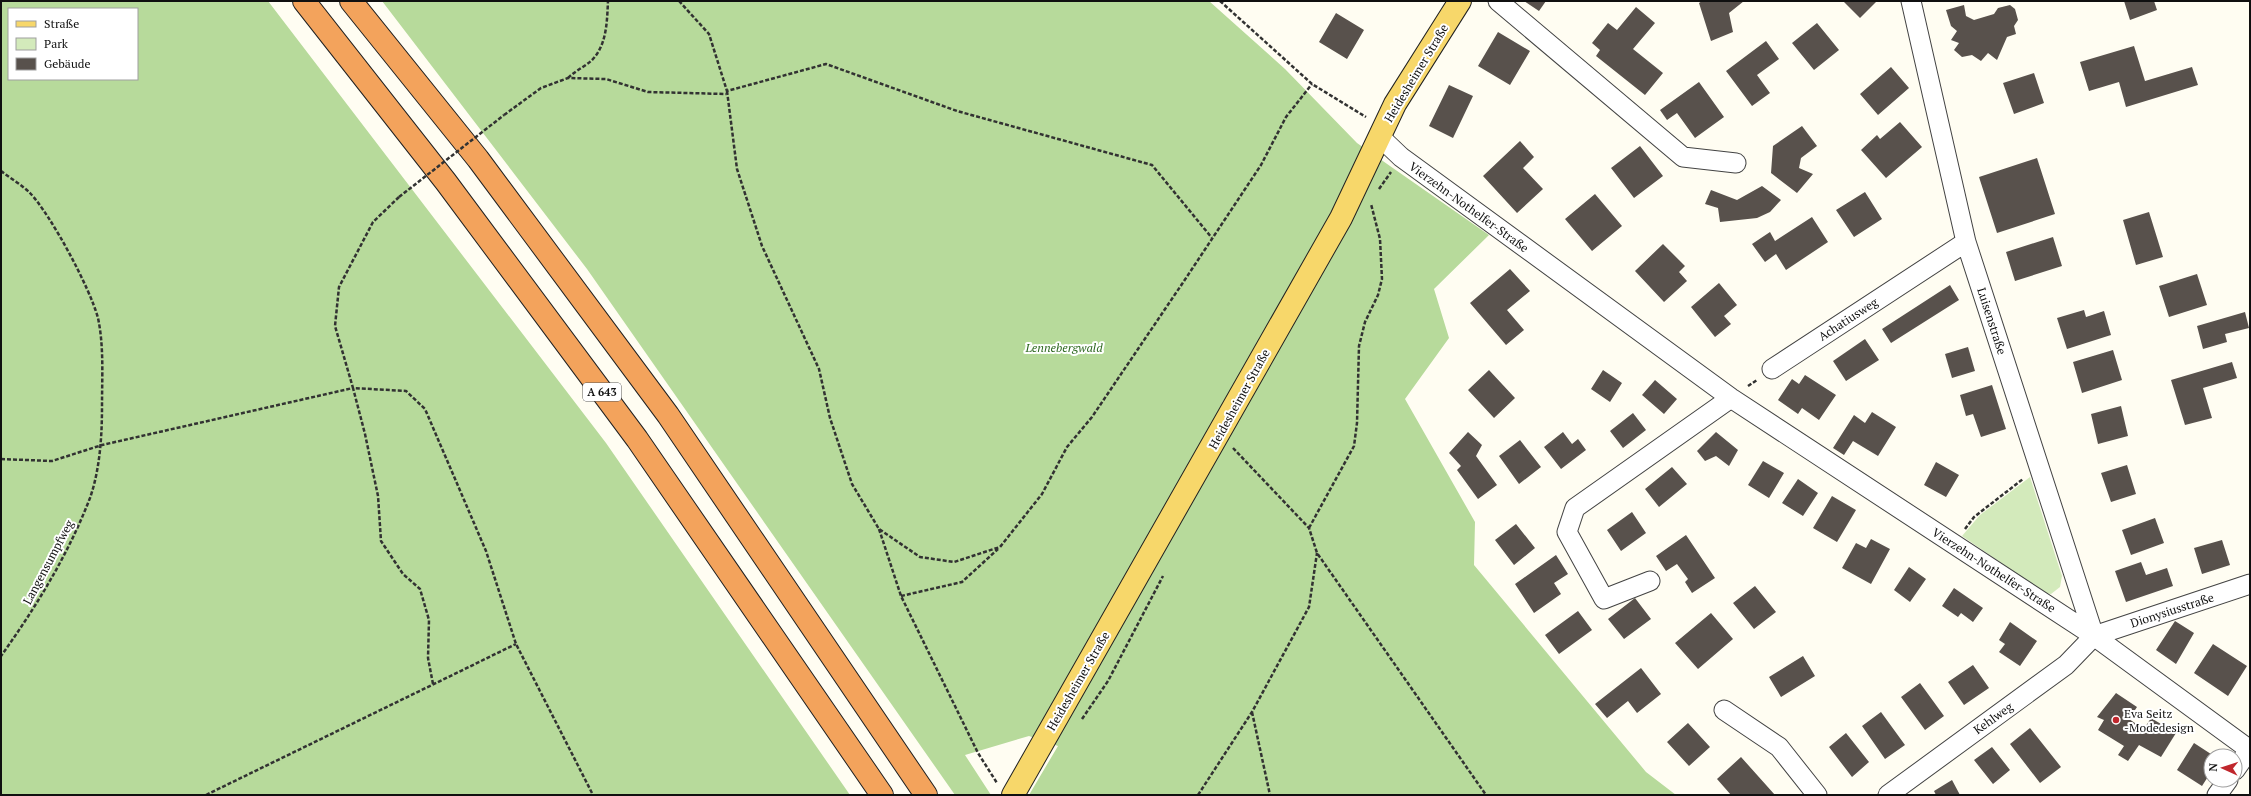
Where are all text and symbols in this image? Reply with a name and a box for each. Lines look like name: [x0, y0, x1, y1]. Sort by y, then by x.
legend: [8, 8, 138, 80]
text: Straße: [44, 16, 79, 31]
street label: Heidesheimer Straße: [1381, 21, 1451, 125]
text: Park: [44, 36, 69, 51]
text: Gebäude: [44, 56, 90, 71]
street label: Vierzehn-Nothelfer-Straße: [1406, 159, 1532, 255]
street label: Luisenstraße: [1974, 286, 2010, 356]
street label: Achatiusweg: [1816, 294, 1881, 344]
park label: Lennebergwald: [1024, 340, 1103, 355]
street label: Heidesheimer Straße: [1205, 346, 1273, 452]
road number: A 643: [583, 383, 621, 401]
street label: Langensumpfweg: [19, 517, 77, 607]
street label: Vierzehn-Nothelfer-Straße: [1929, 524, 2059, 616]
street label: Dionysiusstraße: [2128, 589, 2216, 631]
street label: Heidesheimer Straße: [1043, 629, 1113, 733]
street label: Kehlweg: [1970, 698, 2016, 737]
place label: Eva Seitz -Modedesign: [2124, 706, 2194, 735]
marker: Eva Seitz -Modedesign: [2111, 715, 2121, 725]
north arrow: [2203, 748, 2243, 788]
text: N: [2206, 762, 2220, 772]

